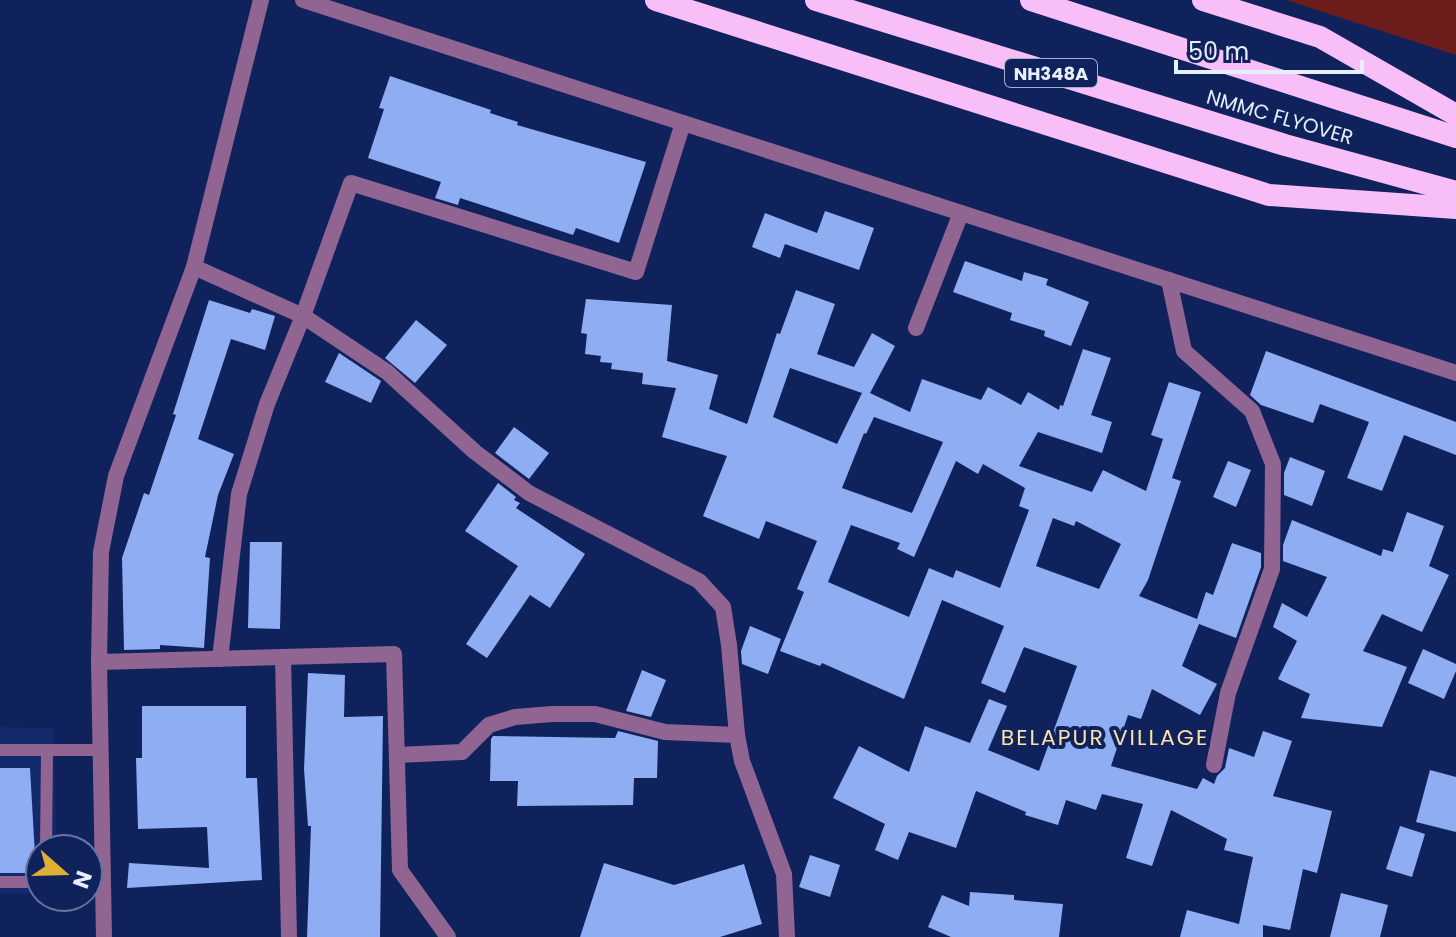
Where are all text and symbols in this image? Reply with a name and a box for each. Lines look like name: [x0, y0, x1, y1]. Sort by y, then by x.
scale bar: [1176, 24, 1362, 74]
text: 50 m: [1188, 35, 1249, 68]
road number: NH348A: [1005, 59, 1097, 87]
street label: NMMC FLYOVER: [1203, 83, 1357, 151]
district label: BELAPUR VILLAGE: [1001, 722, 1209, 753]
north arrow: [24, 833, 104, 913]
text: N: [65, 867, 100, 893]

